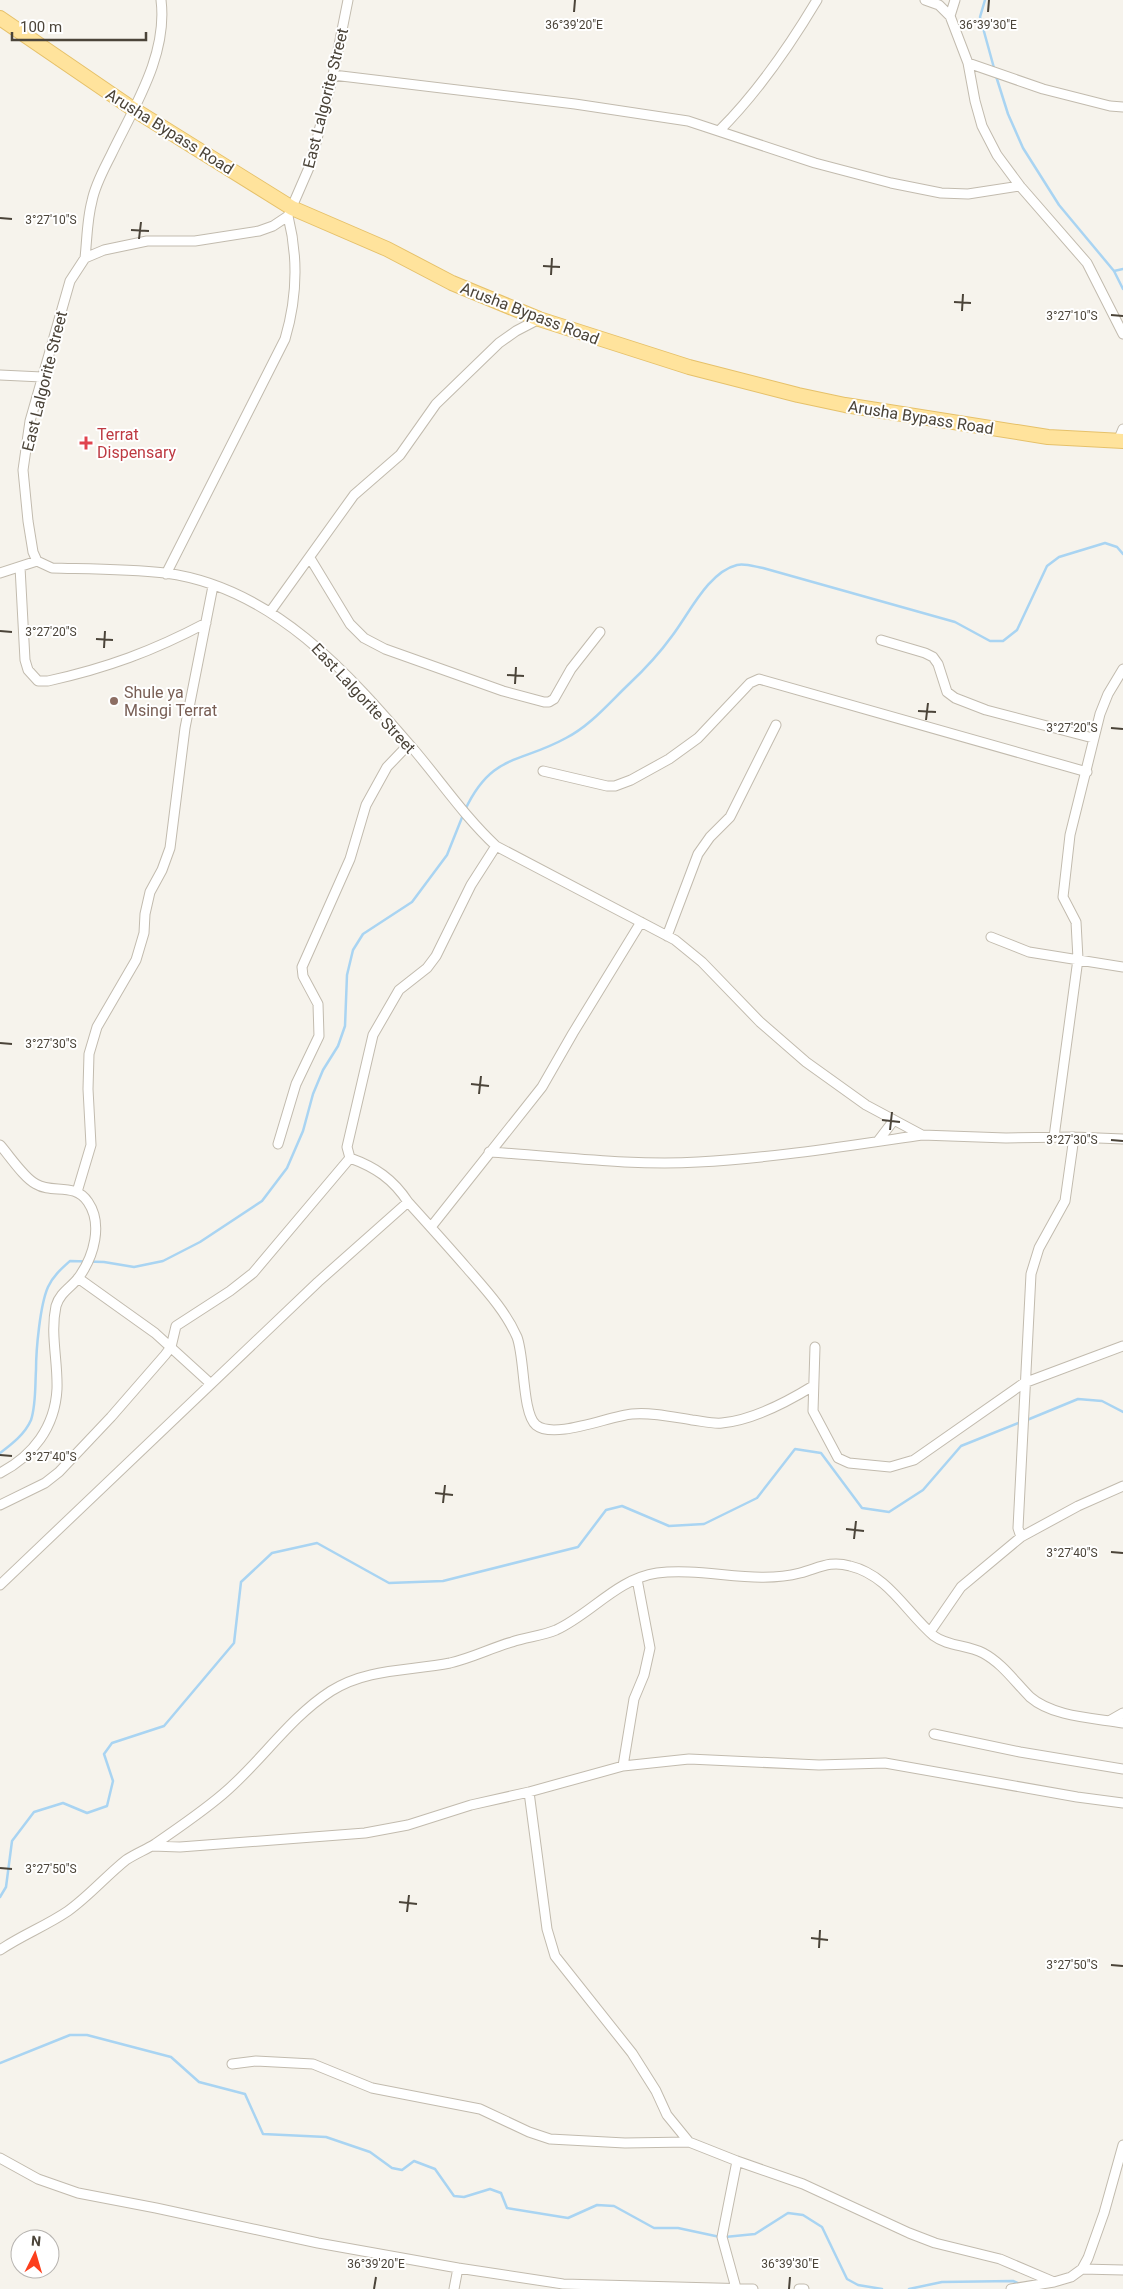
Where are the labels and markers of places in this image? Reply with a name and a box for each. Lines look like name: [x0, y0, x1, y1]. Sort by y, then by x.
place label: Terrat Dispensary: [97, 425, 176, 462]
marker: Terrat Dispensary: [79, 436, 93, 450]
place label: Shule ya Msingi Terrat: [124, 683, 217, 720]
marker: Shule ya Msingi Terrat: [108, 695, 120, 707]

